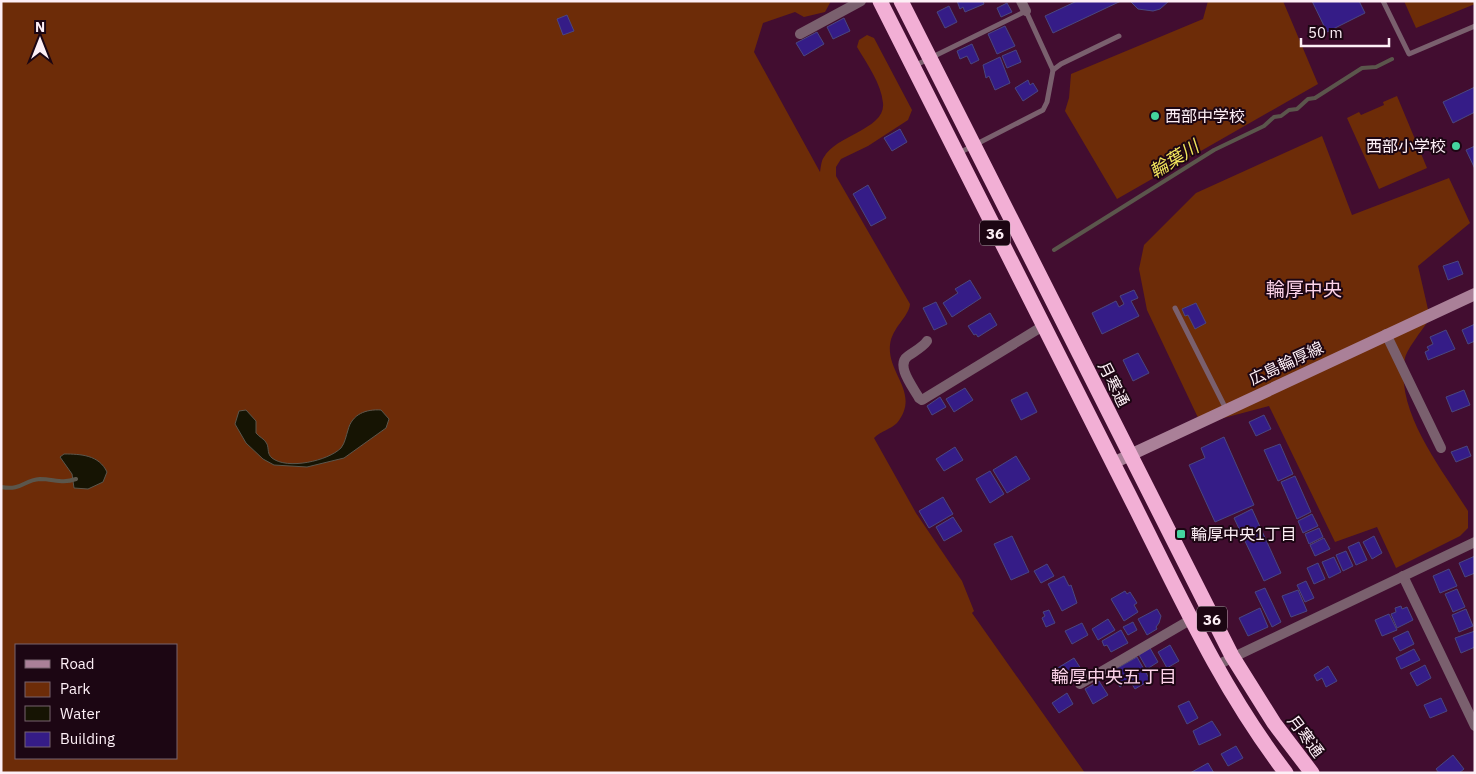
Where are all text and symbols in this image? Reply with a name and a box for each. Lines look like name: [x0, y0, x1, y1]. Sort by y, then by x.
north arrow: [15, 15, 65, 65]
scale bar: [1301, 15, 1388, 47]
text: N: [35, 18, 45, 36]
text: 50 m: [1308, 23, 1343, 42]
place label: 西部中学校: [1165, 106, 1245, 126]
marker: 西部中学校: [1149, 110, 1161, 122]
water label: 輪葉川: [1145, 134, 1205, 183]
place label: 西部小学校: [1366, 136, 1446, 156]
marker: 西部小学校: [1450, 140, 1462, 152]
road number: 36: [980, 220, 1010, 246]
district label: 輪厚中央: [1266, 277, 1342, 301]
street label: 広島輪厚線: [1246, 337, 1326, 389]
street label: 月寒通: [1094, 358, 1134, 410]
place label: 輪厚中央1丁目: [1191, 524, 1297, 544]
marker: 輪厚中央1丁目: [1175, 528, 1187, 540]
road number: 36: [1197, 606, 1227, 632]
legend: [15, 644, 178, 759]
text: Road: [60, 654, 95, 673]
district label: 輪厚中央五丁目: [1051, 665, 1177, 688]
text: Park: [60, 679, 90, 698]
text: Water: [60, 704, 101, 723]
street label: 月寒通: [1284, 711, 1328, 761]
text: Building: [60, 729, 115, 748]

